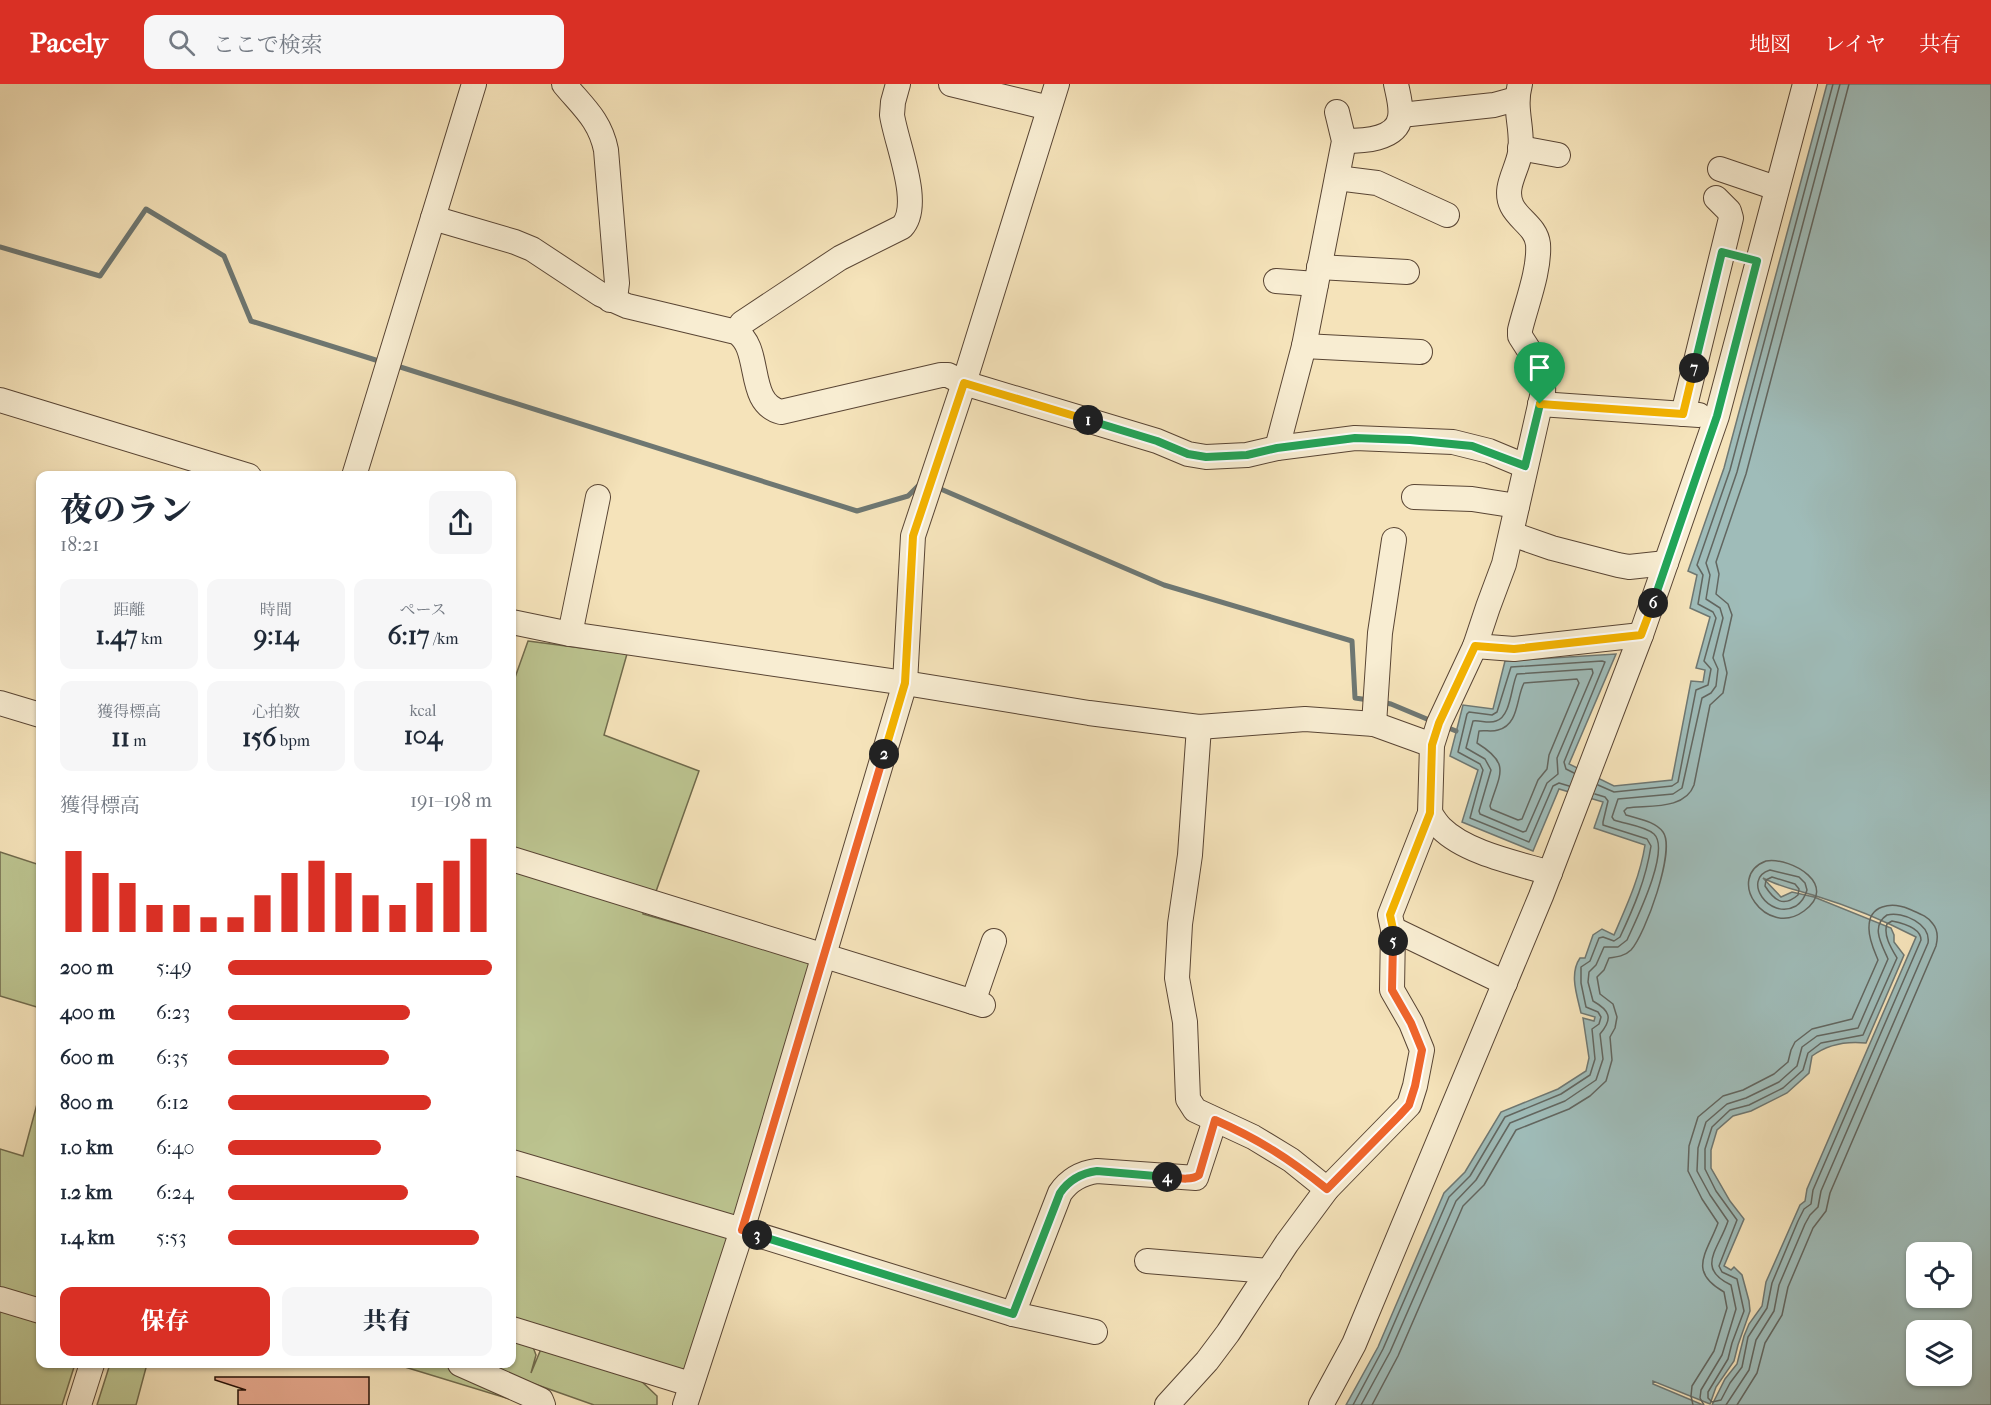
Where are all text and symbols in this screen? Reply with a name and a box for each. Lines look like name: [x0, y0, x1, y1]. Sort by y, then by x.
search box: [144, 15, 564, 69]
text: Pacely: [30, 26, 108, 59]
icon: search: [165, 26, 198, 59]
text: ここで検索: [213, 32, 323, 58]
text: 地図: [1749, 32, 1791, 56]
text: レイヤ: [1824, 32, 1886, 56]
text: 共有: [1919, 32, 1961, 56]
pin: [1514, 342, 1565, 404]
icon: arrive: [1523, 351, 1556, 384]
pin: 7: [1679, 353, 1709, 383]
text: 7: [1690, 358, 1698, 377]
pin: 1: [1073, 405, 1103, 435]
text: 1: [1085, 410, 1091, 429]
text: 夜のラン: [60, 491, 192, 530]
button: share: [429, 491, 492, 554]
text: 18:21: [60, 533, 99, 556]
pin: 6: [1638, 588, 1668, 618]
text: 6: [1649, 593, 1657, 612]
text: 距離: [113, 600, 145, 619]
text: 時間: [260, 600, 292, 619]
text: ペース: [399, 600, 447, 619]
text: 1.47: [95, 620, 138, 651]
text: 9:14: [254, 620, 298, 651]
text: 6:17: [387, 620, 430, 651]
text: km: [138, 629, 163, 648]
text: /km: [430, 629, 459, 648]
text: kcal: [410, 701, 436, 720]
text: 獲得標高: [97, 702, 161, 721]
text: 心拍数: [252, 702, 300, 721]
text: 104: [404, 720, 442, 751]
text: 11: [111, 722, 130, 753]
text: 156: [242, 722, 276, 753]
text: m: [130, 731, 147, 750]
text: bpm: [276, 731, 310, 750]
pin: 2: [869, 739, 899, 769]
text: 2: [880, 744, 888, 763]
text: 191–198 m: [410, 789, 492, 812]
text: 獲得標高: [60, 794, 140, 817]
pin: 5: [1378, 926, 1408, 956]
text: 5: [1390, 931, 1396, 950]
text: 200 m: [60, 956, 113, 979]
text: 5:49: [156, 956, 192, 979]
text: 400 m: [60, 1001, 115, 1024]
text: 6:23: [156, 1001, 190, 1024]
text: 600 m: [60, 1046, 114, 1069]
text: 6:35: [156, 1046, 189, 1069]
text: 800 m: [60, 1091, 113, 1114]
text: 6:12: [156, 1091, 189, 1114]
text: 1.0 km: [60, 1136, 113, 1159]
text: 6:40: [156, 1136, 195, 1159]
pin: 4: [1152, 1162, 1182, 1192]
text: 4: [1162, 1167, 1172, 1186]
text: 1.2 km: [60, 1181, 113, 1204]
text: 6:24: [156, 1181, 194, 1204]
pin: 3: [742, 1220, 772, 1250]
text: 3: [754, 1225, 760, 1244]
text: 1.4 km: [60, 1226, 115, 1249]
text: 5:53: [156, 1226, 186, 1249]
map controls: [1906, 1242, 1972, 1386]
button: locate: [1906, 1242, 1972, 1308]
button: 保存: [60, 1287, 270, 1356]
button: 共有: [282, 1287, 492, 1356]
button: layers: [1906, 1320, 1972, 1386]

